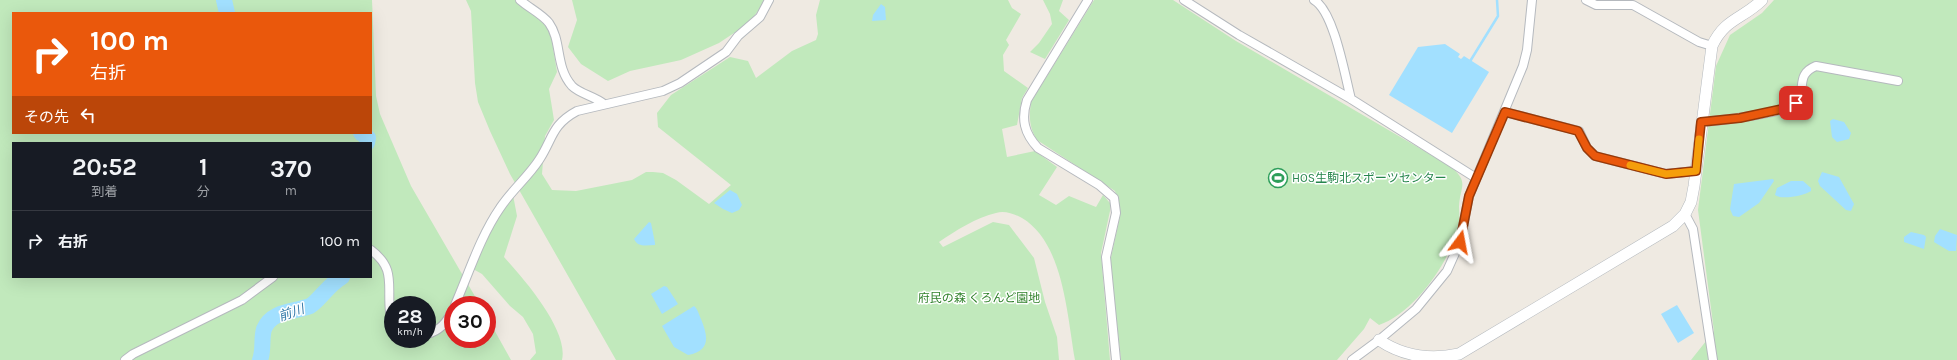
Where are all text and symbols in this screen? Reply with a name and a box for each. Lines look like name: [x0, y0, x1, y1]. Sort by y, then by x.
text: 100 m: [90, 24, 169, 57]
icon: right: [24, 28, 76, 80]
text: 右折: [90, 62, 126, 84]
pin: [1779, 86, 1813, 120]
icon: arrive: [1785, 92, 1807, 114]
icon: left: [77, 104, 99, 126]
text: その先: [24, 108, 69, 126]
text: 20:52: [72, 153, 137, 181]
text: 1: [199, 153, 208, 181]
text: 370: [270, 155, 312, 183]
sports icon: HOS生駒北スポーツセンター: [1267, 167, 1289, 189]
place label: HOS生駒北スポーツセンター: [1292, 171, 1447, 185]
text: m: [285, 183, 297, 198]
text: 到着: [91, 184, 117, 199]
text: 分: [197, 184, 210, 199]
position arrow: [1439, 221, 1481, 263]
icon: right: [24, 230, 46, 252]
text: 100 m: [320, 232, 360, 250]
text: 右折: [58, 233, 88, 251]
park label: 府民の森 くろんど園地: [918, 291, 1040, 305]
speed limit sign: 30: [444, 296, 496, 348]
water label: 前川: [276, 301, 308, 324]
text: 28: [397, 305, 423, 328]
text: km/h: [397, 326, 423, 338]

